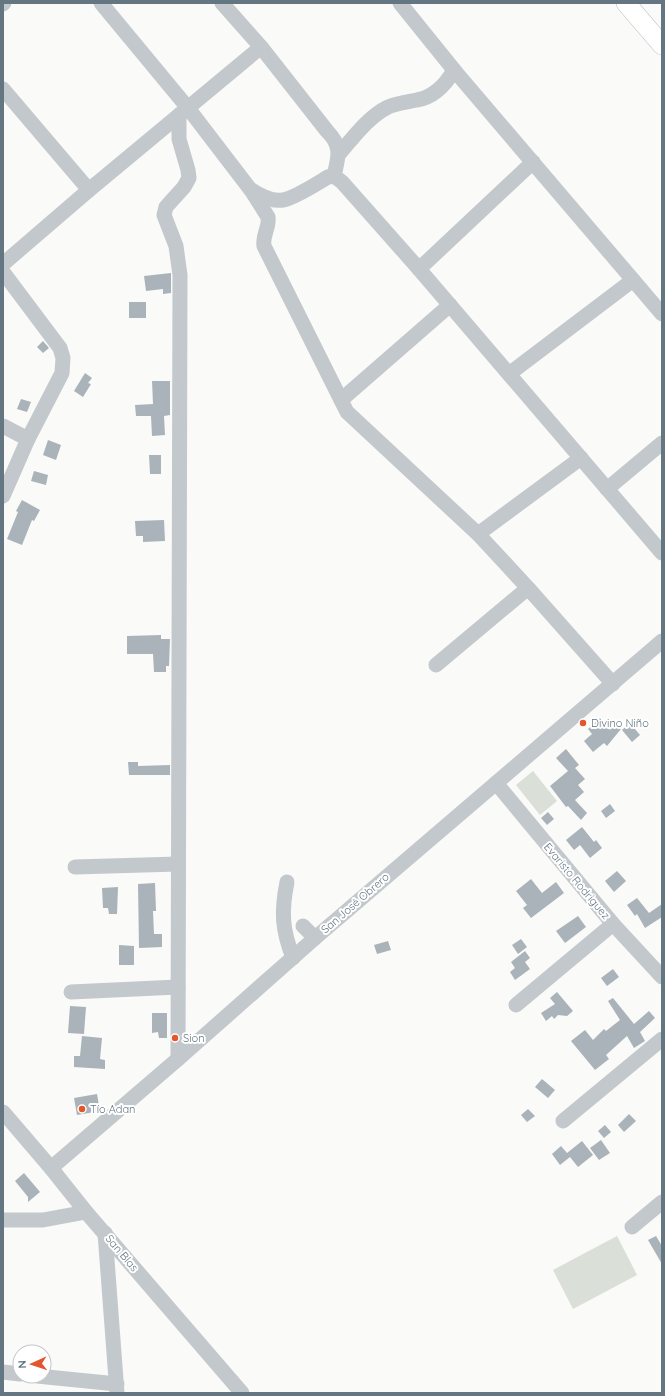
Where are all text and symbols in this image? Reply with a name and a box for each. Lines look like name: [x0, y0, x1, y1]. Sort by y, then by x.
place label: Divino Niño: [591, 716, 649, 730]
marker: Divino Niño: [578, 718, 588, 728]
street label: Evaristo Rodriguez: [541, 840, 613, 922]
street label: San José Obrero: [318, 869, 392, 936]
place label: Sion: [183, 1031, 205, 1045]
marker: Sion: [170, 1033, 180, 1043]
place label: Tío Adan: [90, 1102, 135, 1116]
marker: Tío Adan: [77, 1104, 87, 1114]
street label: San Blas: [103, 1232, 141, 1274]
north arrow: [12, 1344, 52, 1384]
text: N: [15, 1360, 29, 1369]

